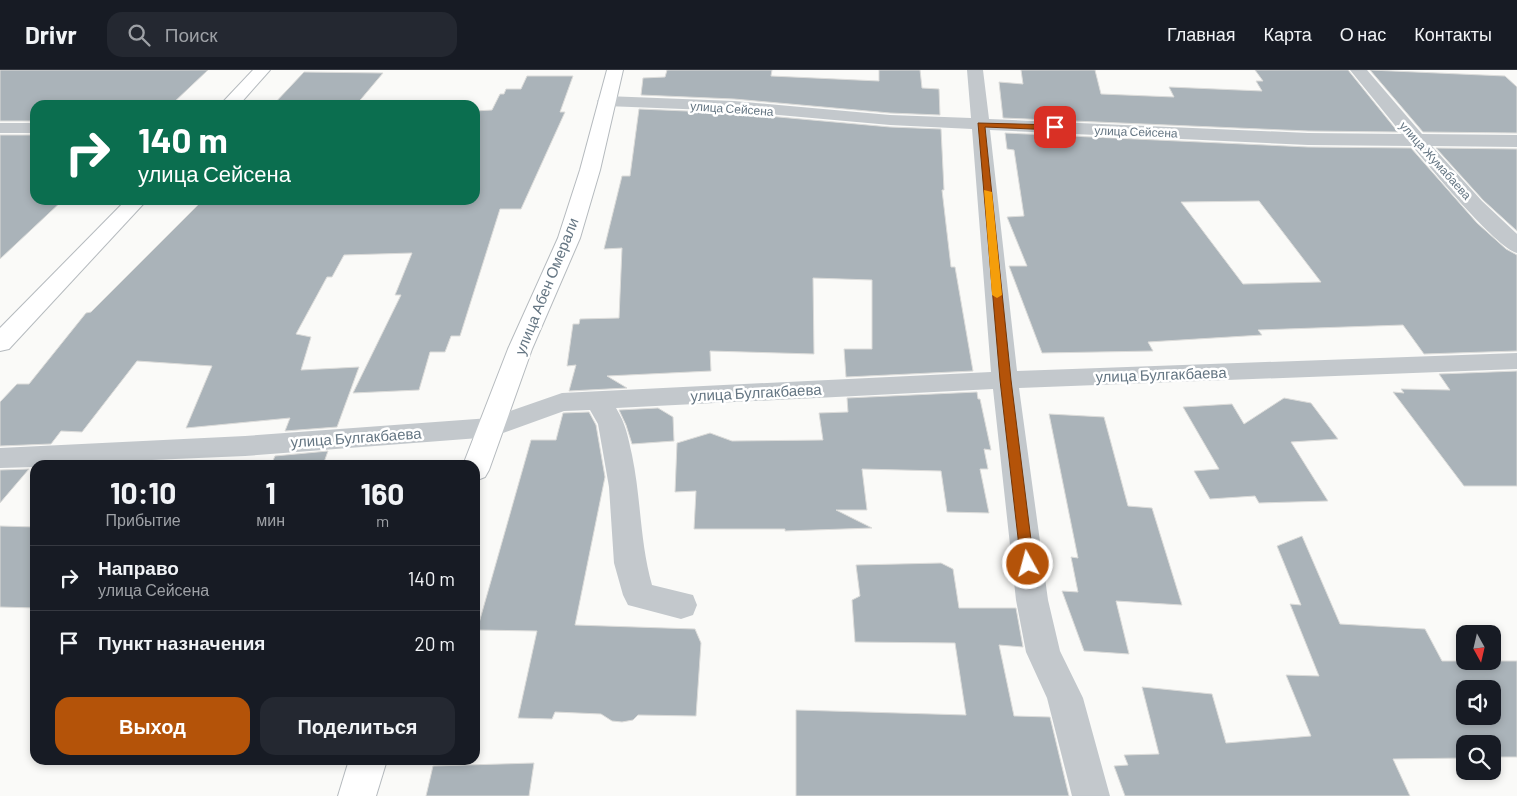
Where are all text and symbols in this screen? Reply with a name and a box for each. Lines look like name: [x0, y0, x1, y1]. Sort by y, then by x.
search box: [107, 12, 457, 57]
text: Drivr: [25, 20, 77, 49]
icon: search: [125, 21, 153, 49]
text: Поиск: [165, 23, 217, 46]
text: Главная: [1167, 23, 1236, 45]
text: Карта: [1264, 23, 1312, 45]
text: О нас: [1340, 23, 1386, 45]
text: Контакты: [1414, 23, 1492, 45]
street label: улица Сейсена: [690, 98, 774, 119]
pin: [1034, 106, 1076, 148]
icon: arrive: [1041, 113, 1069, 141]
text: 140 m: [138, 118, 228, 160]
street label: улица Жумабаева: [1397, 118, 1475, 203]
icon: right: [55, 120, 120, 185]
street label: улица Сейсена: [1094, 123, 1178, 140]
text: улица Сейсена: [138, 160, 291, 186]
street label: улица Абен Омерали: [510, 215, 582, 357]
street label: улица Булгакбаева: [1095, 363, 1227, 385]
street label: улица Булгакбаева: [690, 380, 823, 404]
street label: улица Булгакбаева: [290, 423, 423, 451]
text: 10:10: [110, 474, 176, 510]
text: 1: [265, 474, 276, 510]
text: 160: [361, 475, 404, 511]
text: Прибытие: [106, 510, 181, 529]
text: мин: [256, 510, 285, 529]
text: m: [376, 511, 389, 530]
position arrow: [1001, 537, 1053, 589]
text: Направо: [98, 556, 179, 579]
icon: right: [55, 564, 83, 592]
text: 140 m: [408, 567, 455, 590]
text: улица Сейсена: [98, 580, 209, 599]
north arrow: [1456, 625, 1501, 670]
map controls: [1456, 625, 1501, 780]
icon: arrive: [55, 629, 83, 657]
text: Пункт назначения: [98, 631, 265, 654]
text: 20 m: [415, 632, 455, 655]
button: sound: [1456, 680, 1501, 725]
button: Выход: [55, 697, 250, 755]
button: Поделиться: [260, 697, 455, 755]
button: search: [1456, 735, 1501, 780]

